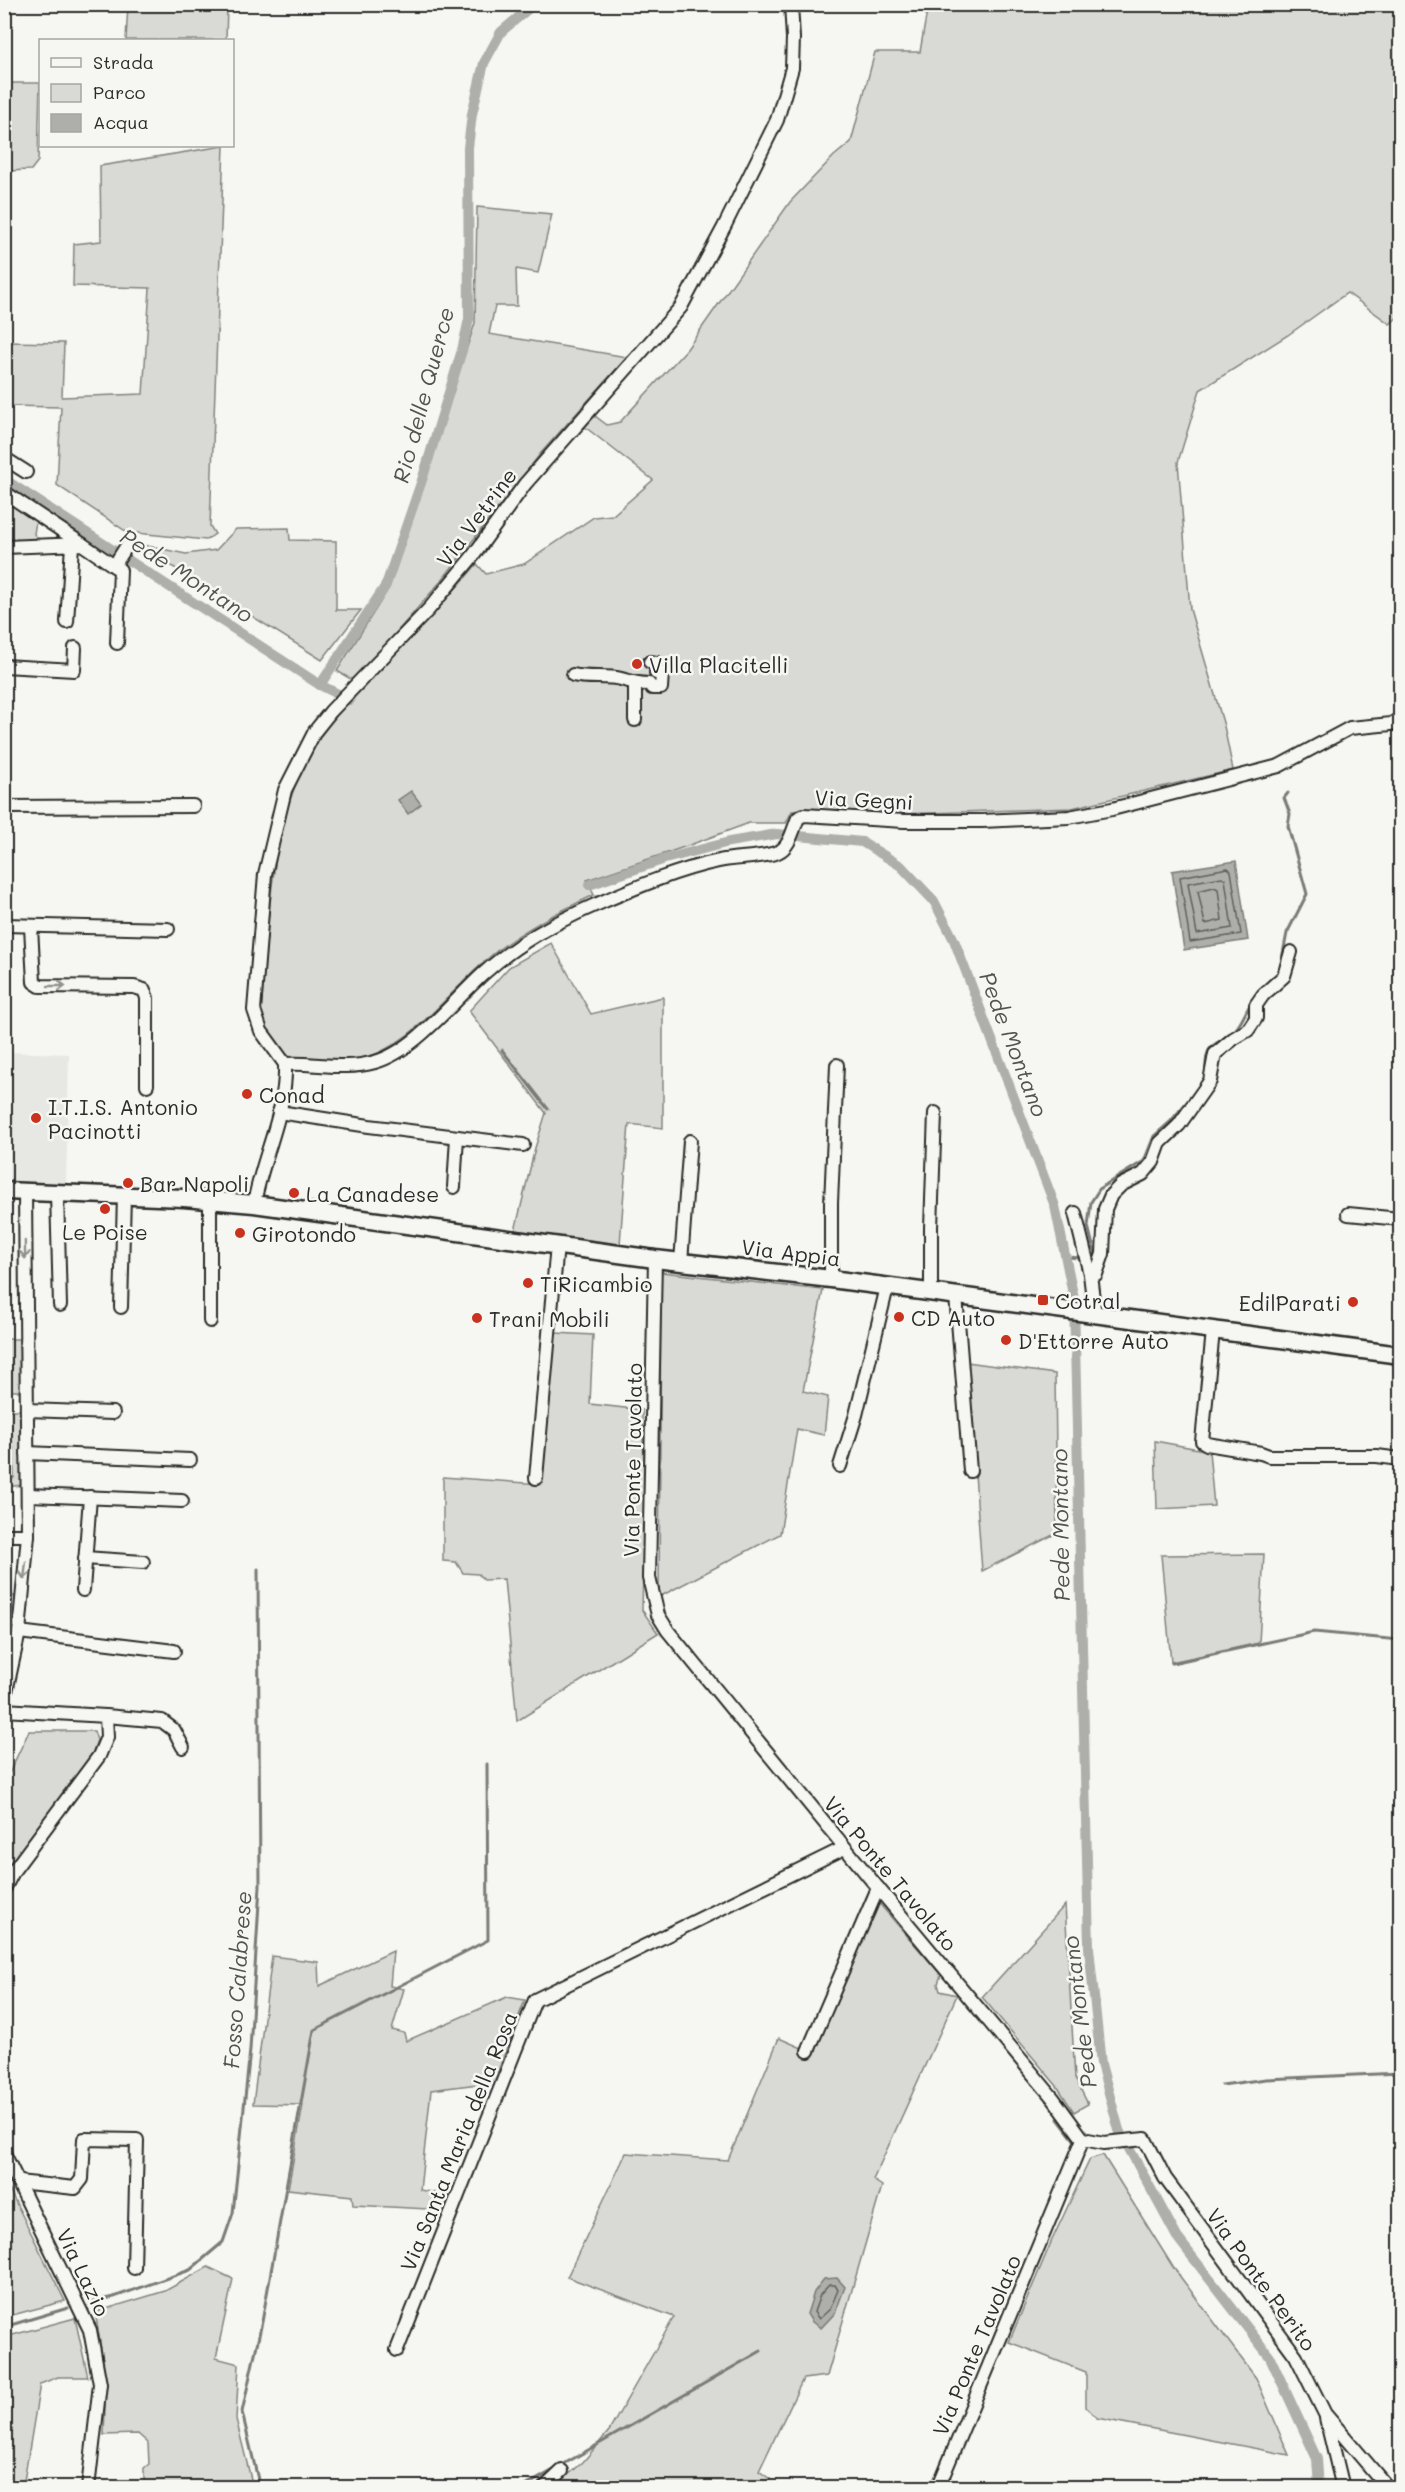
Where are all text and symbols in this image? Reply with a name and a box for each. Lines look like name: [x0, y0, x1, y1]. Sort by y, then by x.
legend: [39, 39, 234, 147]
text: Strada: [93, 50, 154, 74]
text: Parco: [93, 80, 146, 104]
text: Acqua: [93, 110, 149, 134]
water label: Rio delle Querce: [386, 304, 460, 486]
street label: Via Vetrine: [430, 462, 522, 572]
water label: Pede Montano: [115, 521, 259, 629]
place label: Villa Placitelli: [649, 651, 788, 678]
marker: Villa Placitelli: [630, 657, 644, 671]
street label: Via Gegni: [814, 783, 914, 815]
water label: Pede Montano: [973, 967, 1055, 1121]
one-way arrow: [47, 980, 67, 992]
place label: Conad: [259, 1081, 324, 1108]
marker: Conad: [240, 1087, 254, 1101]
place label: I.T.I.S. Antonio Pacinotti: [48, 1093, 198, 1144]
marker: I.T.I.S. Antonio Pacinotti: [29, 1111, 43, 1125]
place label: Bar Napoli: [140, 1170, 249, 1197]
marker: Bar Napoli: [121, 1176, 135, 1190]
place label: La Canadese: [306, 1180, 439, 1207]
marker: La Canadese: [287, 1186, 301, 1200]
marker: Le Poise: [98, 1202, 112, 1216]
place label: Le Poise: [62, 1218, 148, 1245]
place label: Girotondo: [252, 1220, 356, 1247]
marker: Girotondo: [233, 1226, 247, 1240]
street label: Via Appia: [740, 1233, 842, 1271]
one-way arrow: [19, 1239, 31, 1259]
place label: TiRicambio: [540, 1270, 652, 1297]
marker: TiRicambio: [521, 1276, 535, 1290]
place label: Cotral: [1055, 1287, 1121, 1314]
place label: EdilParati: [1239, 1289, 1341, 1316]
marker: Cotral: [1036, 1293, 1050, 1307]
marker: EdilParati: [1346, 1295, 1360, 1309]
place label: CD Auto: [911, 1304, 995, 1331]
place label: Trani Mobili: [489, 1305, 610, 1332]
marker: CD Auto: [892, 1310, 906, 1324]
marker: Trani Mobili: [470, 1311, 484, 1325]
place label: D'Ettorre Auto: [1018, 1327, 1169, 1354]
marker: D'Ettorre Auto: [999, 1333, 1013, 1347]
street label: Via Ponte Tavolato: [617, 1363, 647, 1557]
water label: Pede Montano: [1044, 1448, 1076, 1602]
one-way arrow: [19, 1560, 30, 1580]
street label: Via Ponte Tavolato: [818, 1790, 964, 1956]
water label: Fosso Calabrese: [216, 1890, 258, 2070]
water label: Pede Montano: [1055, 1934, 1103, 2090]
street label: Via Santa Maria della Rosa: [393, 2007, 523, 2275]
street label: Via Ponte Perito: [1201, 2202, 1323, 2356]
street label: Via Lazio: [51, 2224, 117, 2320]
street label: Via Ponte Tavolato: [926, 2250, 1026, 2440]

